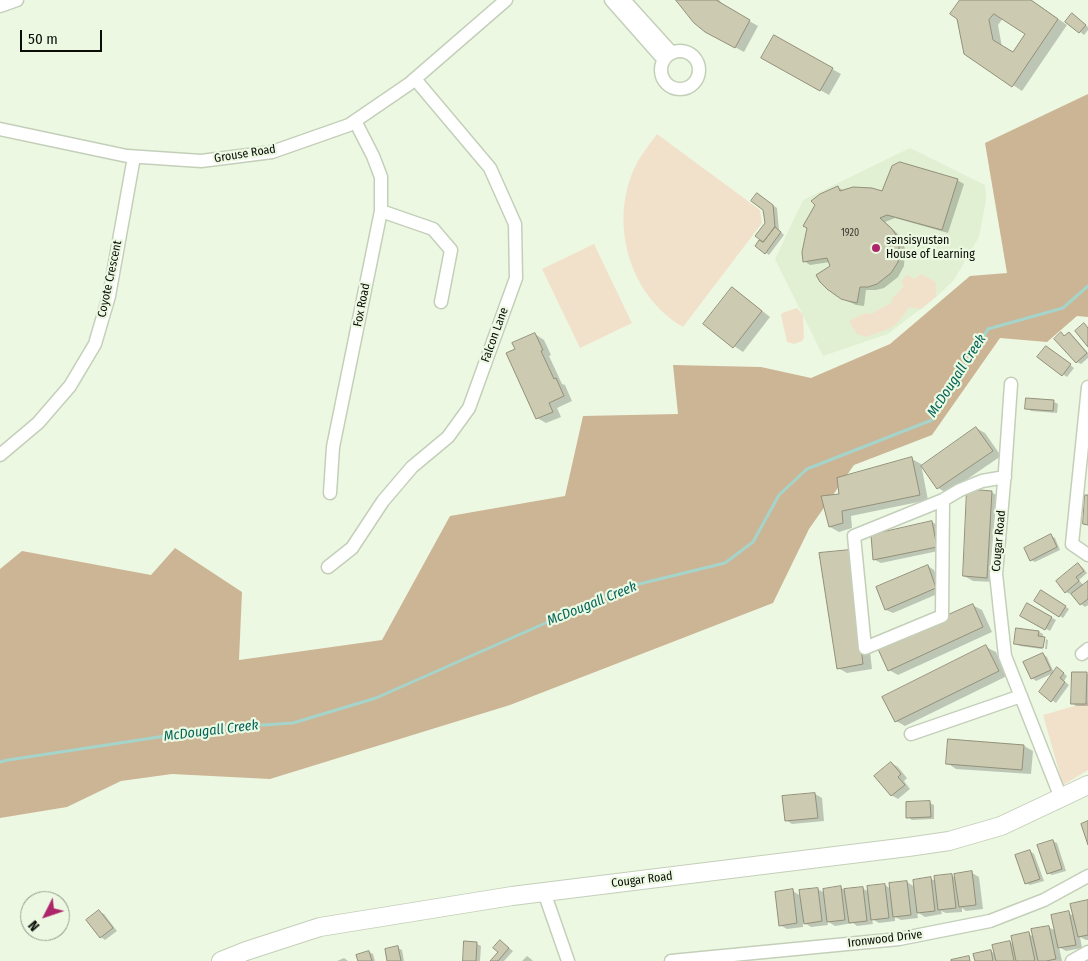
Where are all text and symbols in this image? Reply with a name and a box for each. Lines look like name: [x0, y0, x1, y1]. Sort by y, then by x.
scale bar: [22, 20, 105, 52]
text: 50 m: [28, 30, 58, 48]
street label: Grouse Road: [213, 142, 277, 166]
house number: 1920: [841, 227, 859, 239]
place label: sənsisyustən House of Learning: [886, 234, 975, 262]
street label: Coyote Crescent: [95, 239, 125, 319]
marker: sənsisyustən House of Learning: [870, 242, 882, 254]
street label: Fox Road: [351, 282, 373, 328]
street label: Falcon Lane: [478, 306, 512, 364]
water label: McDougall Creek: [924, 331, 990, 421]
street label: Cougar Road: [989, 510, 1009, 572]
water label: McDougall Creek: [545, 578, 639, 630]
water label: McDougall Creek: [163, 717, 259, 745]
street label: Cougar Road: [611, 869, 673, 891]
north arrow: [20, 891, 70, 941]
text: N: [25, 917, 43, 934]
street label: Ironwood Drive: [847, 927, 923, 951]

